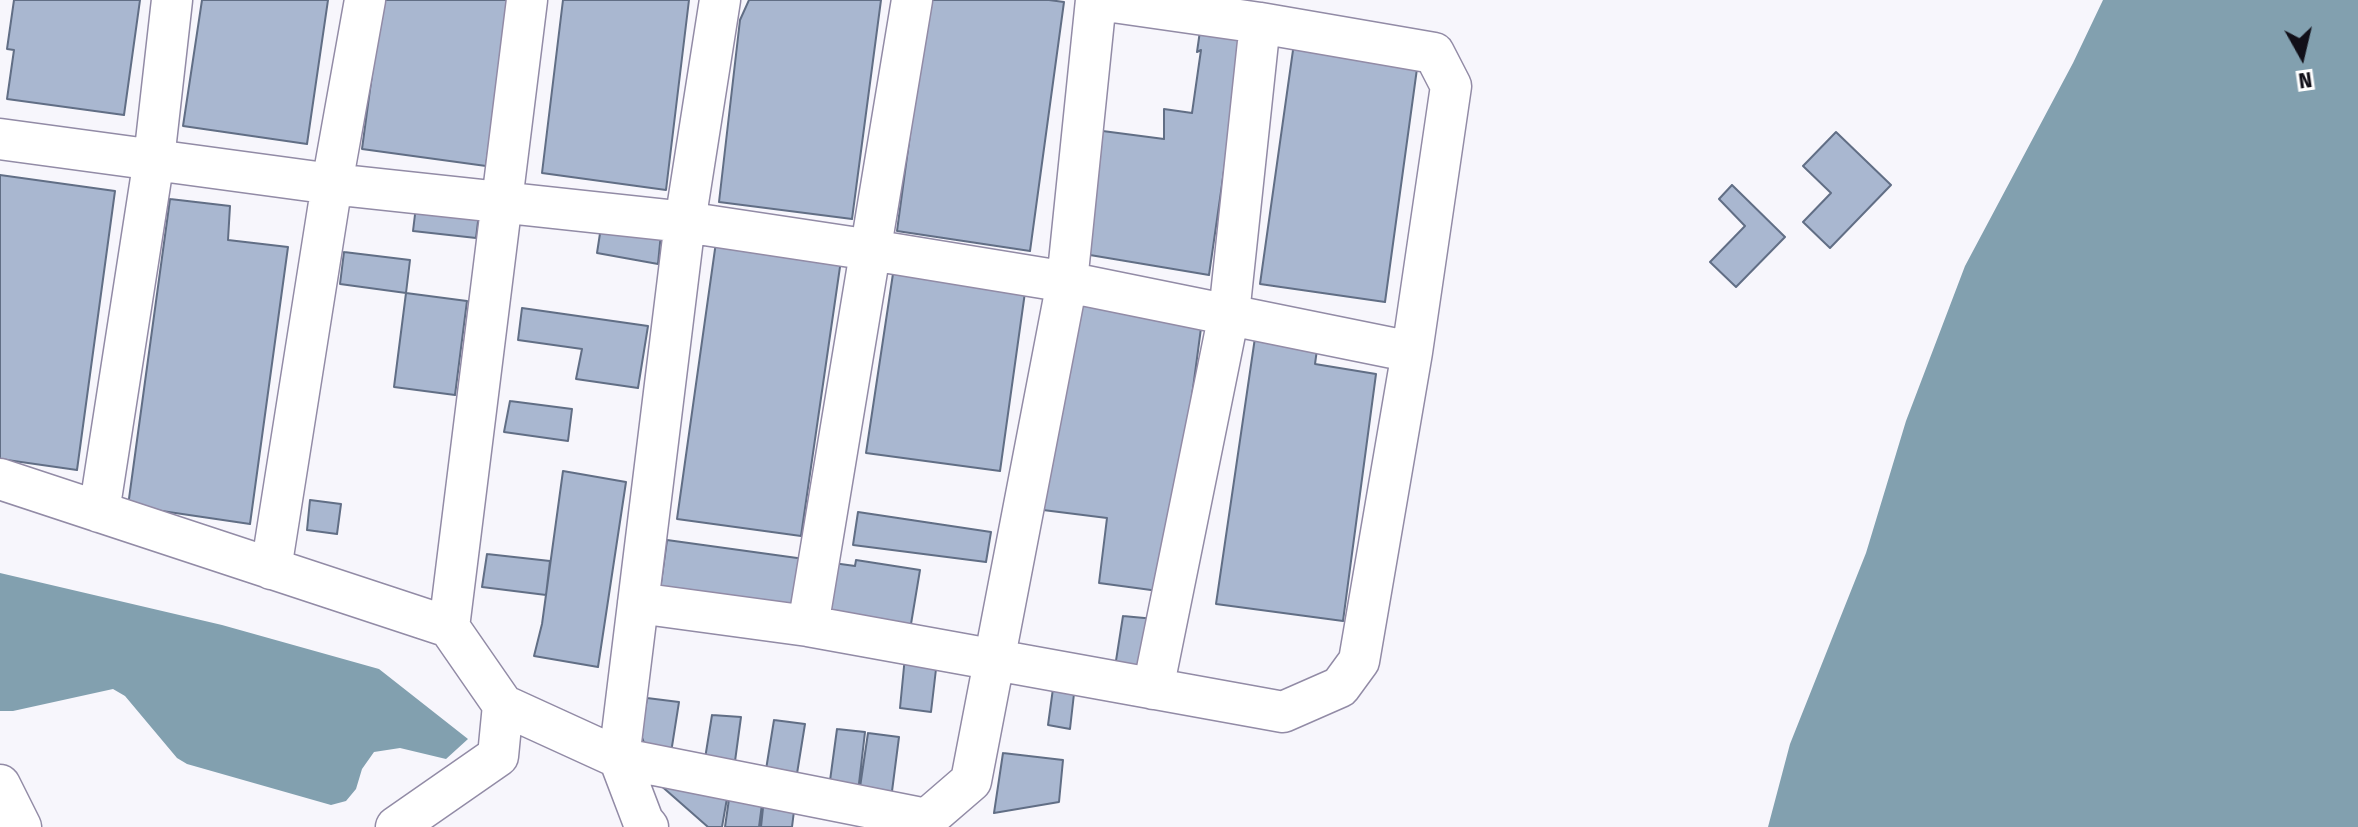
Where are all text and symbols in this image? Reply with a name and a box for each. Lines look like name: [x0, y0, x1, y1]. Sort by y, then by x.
north arrow: [2262, 16, 2342, 96]
text: N: [2297, 66, 2314, 95]

